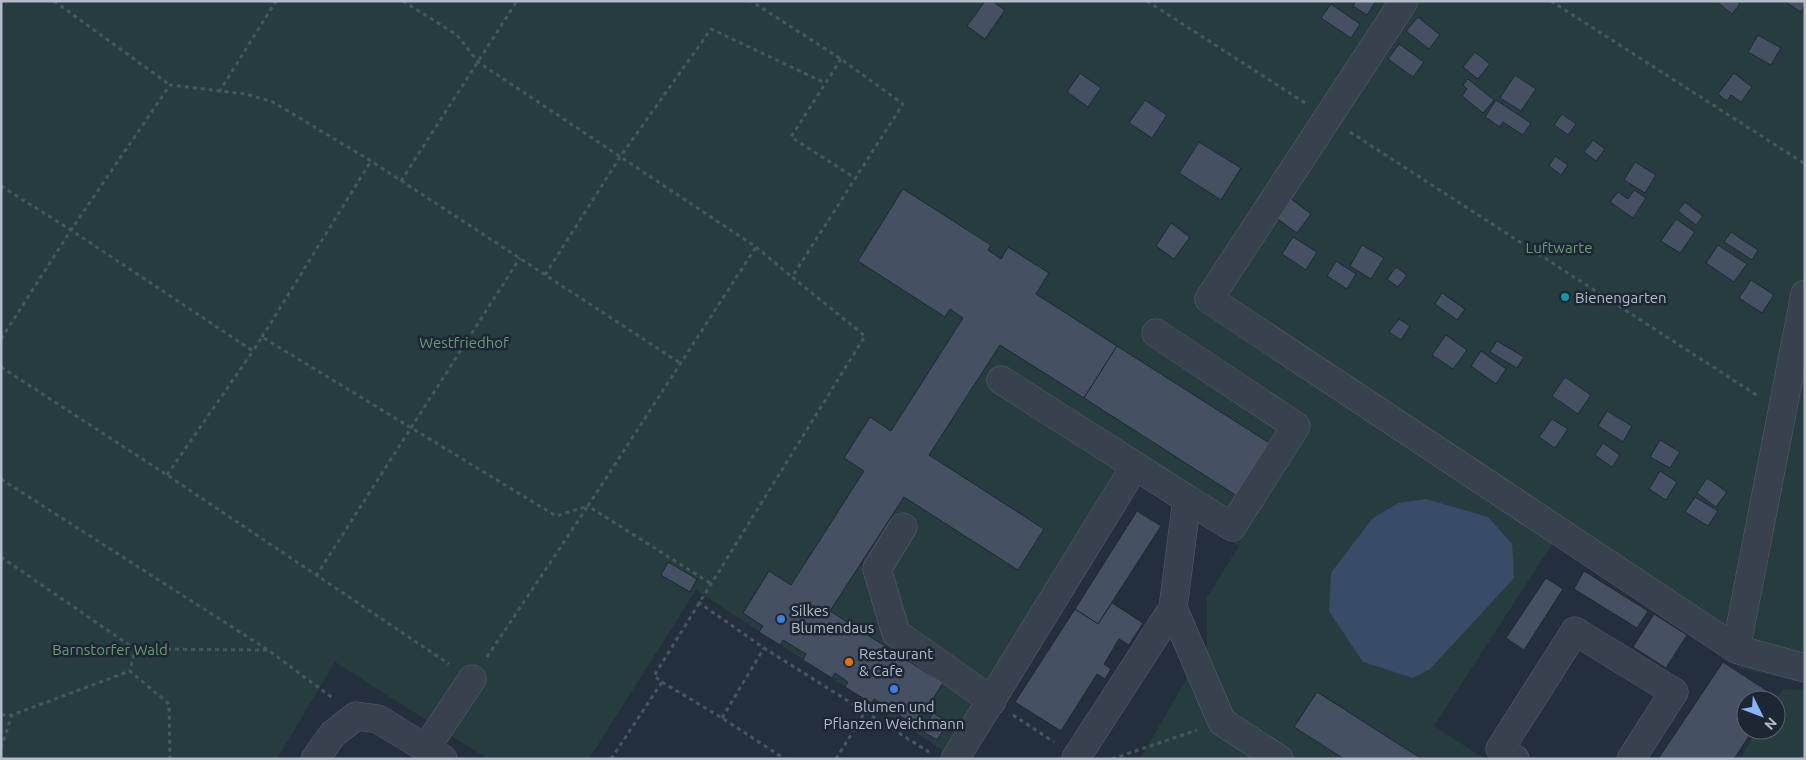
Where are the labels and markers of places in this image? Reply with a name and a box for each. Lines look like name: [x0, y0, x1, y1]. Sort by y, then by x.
place label: Bienengarten: [1575, 289, 1667, 306]
marker: Bienengarten: [1559, 291, 1571, 303]
place label: Silkes Blumendaus: [791, 602, 874, 636]
marker: Silkes Blumendaus: [775, 613, 787, 625]
place label: Restaurant & Cafe: [859, 645, 933, 679]
marker: Restaurant & Cafe: [843, 656, 855, 668]
marker: Blumen und Pflanzen Weichmann: [888, 683, 900, 695]
place label: Blumen und Pflanzen Weichmann: [824, 698, 964, 732]

